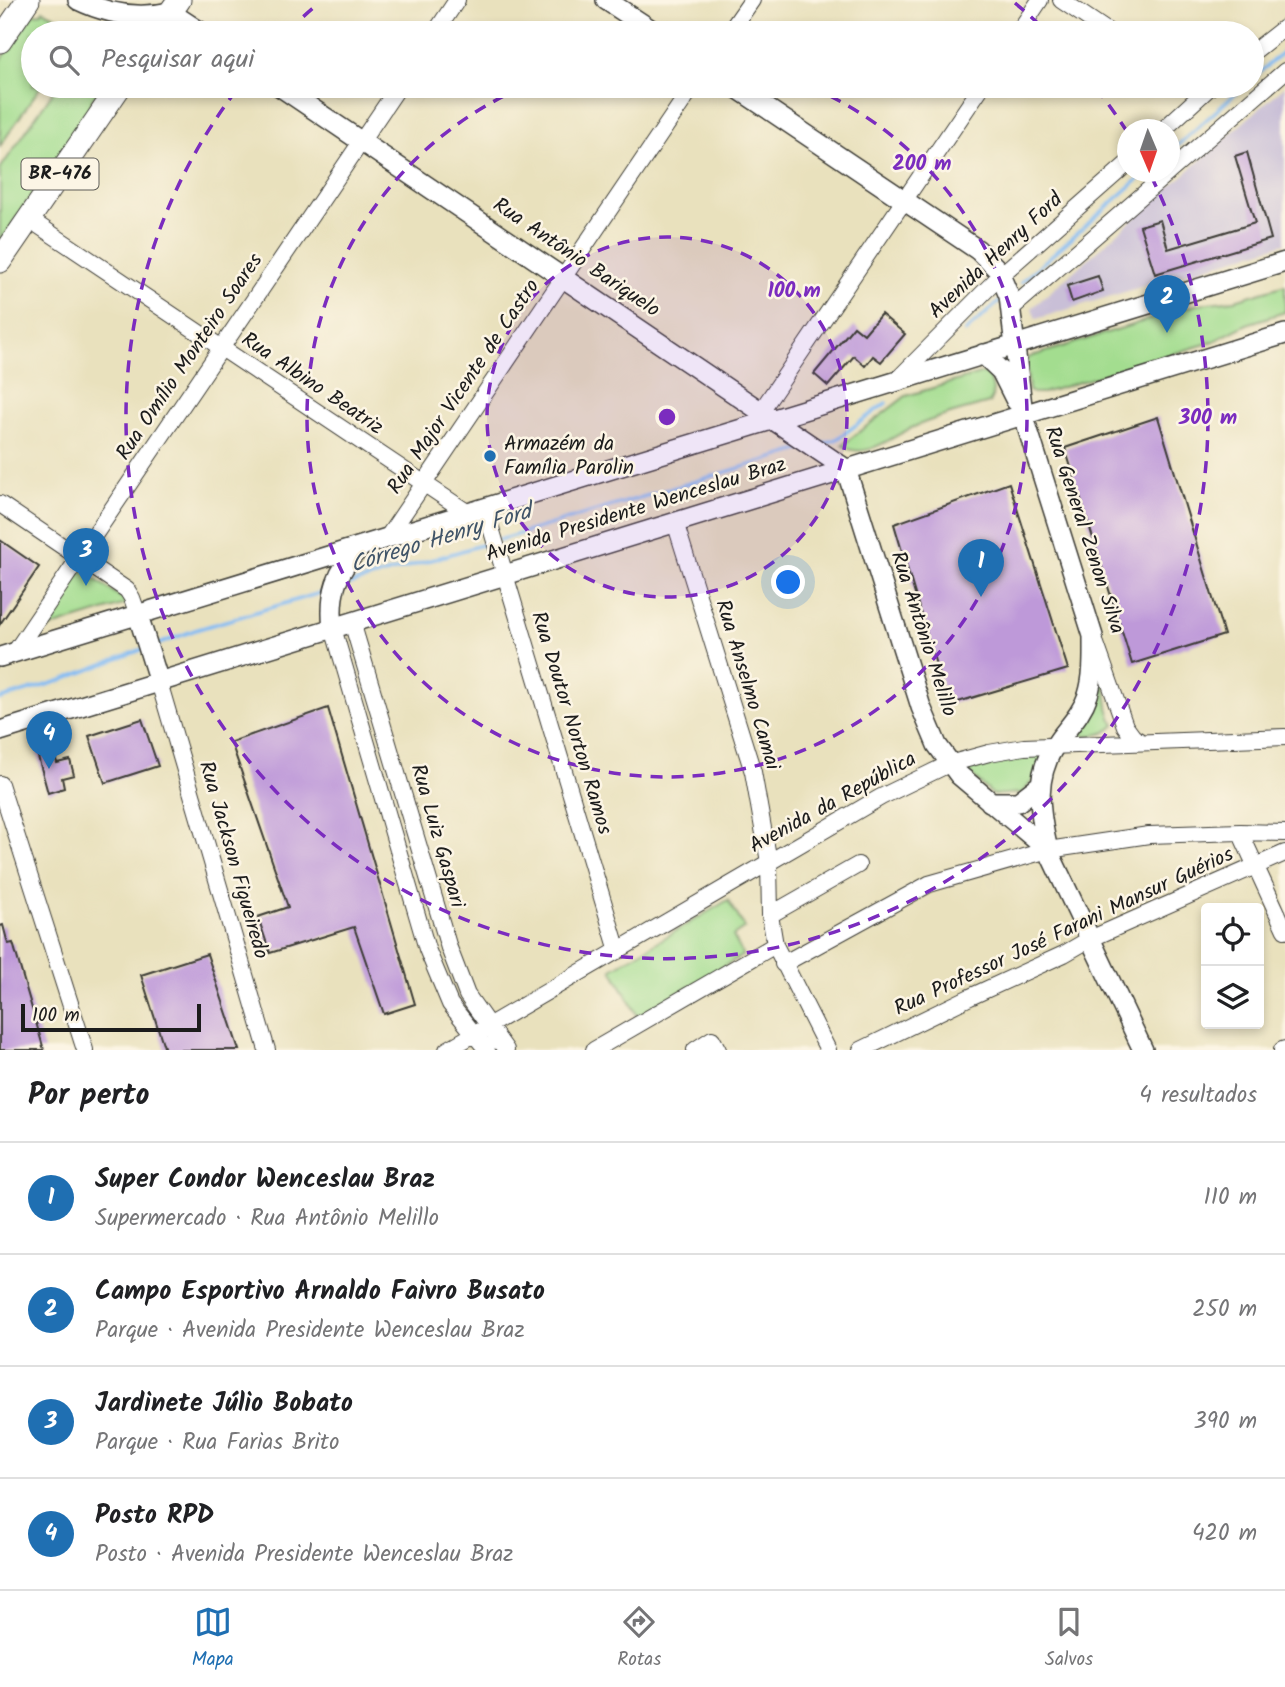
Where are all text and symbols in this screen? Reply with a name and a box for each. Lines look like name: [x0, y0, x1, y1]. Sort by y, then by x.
search box: [21, 21, 1264, 98]
text: Pesquisar aqui: [101, 39, 254, 81]
icon: search: [45, 41, 83, 79]
north arrow: [1117, 119, 1180, 182]
text: 200 m: [892, 148, 952, 181]
road number: BR-476: [22, 158, 98, 190]
street label: Avenida Henry Ford: [921, 184, 1071, 327]
street label: Rua Antônio Bariquelo: [486, 190, 666, 326]
street label: Rua Omílio Monteiro Soares: [108, 247, 272, 467]
street label: Rua Major Vicente de Castro: [379, 273, 549, 501]
text: 100 m: [767, 275, 821, 308]
pin: 2: [1144, 275, 1190, 333]
street label: Rua Albino Beatriz: [234, 324, 390, 444]
text: 300 m: [1178, 402, 1237, 435]
centre of rings: [655, 405, 679, 429]
street label: Rua General Zenon Silva: [1035, 422, 1133, 638]
place label: Armazém da Família Parolin: [504, 428, 634, 485]
marker: Armazém da Família Parolin: [482, 448, 498, 464]
street label: Avenida Presidente Wenceslau Braz: [482, 449, 790, 571]
water label: Córrego Henry Ford: [346, 493, 541, 584]
pin: 3: [63, 528, 109, 586]
pin: 1: [958, 539, 1004, 597]
street label: Rua Antônio Melillo: [881, 547, 965, 721]
your location: [771, 565, 805, 599]
street label: Rua Anselmo Camai: [705, 596, 789, 775]
street label: Rua Doutor Norton Ramos: [521, 607, 621, 839]
pin: 4: [26, 711, 72, 769]
street label: Avenida da República: [743, 743, 923, 863]
street label: Rua Jackson Figueiredo: [189, 757, 277, 963]
street label: Rua Luiz Gaspari: [401, 760, 474, 913]
street label: Rua Professor José Farani Mansur Guérios: [889, 839, 1239, 1025]
map controls: [1201, 903, 1264, 1029]
button: locate: [1201, 903, 1264, 966]
button: layers: [1201, 966, 1264, 1029]
scale bar: [21, 1001, 201, 1033]
text: 100 m: [32, 1001, 80, 1031]
text: Por perto: [28, 1072, 149, 1120]
text: 4 resultados: [1139, 1078, 1257, 1114]
text: Super Condor Wenceslau Braz: [95, 1159, 435, 1201]
text: 1: [48, 1180, 54, 1216]
text: 110 m: [1204, 1180, 1257, 1216]
text: Supermercado · Rua Antônio Melillo: [95, 1201, 439, 1237]
text: Campo Esportivo Arnaldo Faivro Busato: [95, 1271, 545, 1313]
text: 2: [44, 1292, 58, 1328]
text: 250 m: [1192, 1292, 1257, 1328]
text: Parque · Avenida Presidente Wenceslau Braz: [95, 1313, 525, 1349]
text: Jardinete Júlio Bobato: [95, 1383, 353, 1425]
text: 3: [45, 1404, 57, 1440]
text: 390 m: [1194, 1404, 1257, 1440]
text: Parque · Rua Farias Brito: [95, 1425, 339, 1461]
text: Posto RPD: [95, 1495, 214, 1537]
text: 4: [45, 1516, 57, 1552]
text: 420 m: [1192, 1516, 1257, 1552]
text: Posto · Avenida Presidente Wenceslau Braz: [95, 1537, 513, 1573]
tab: Mapa: [192, 1603, 234, 1675]
tab: Rotas: [617, 1603, 661, 1675]
tab: Salvos: [1045, 1603, 1093, 1675]

